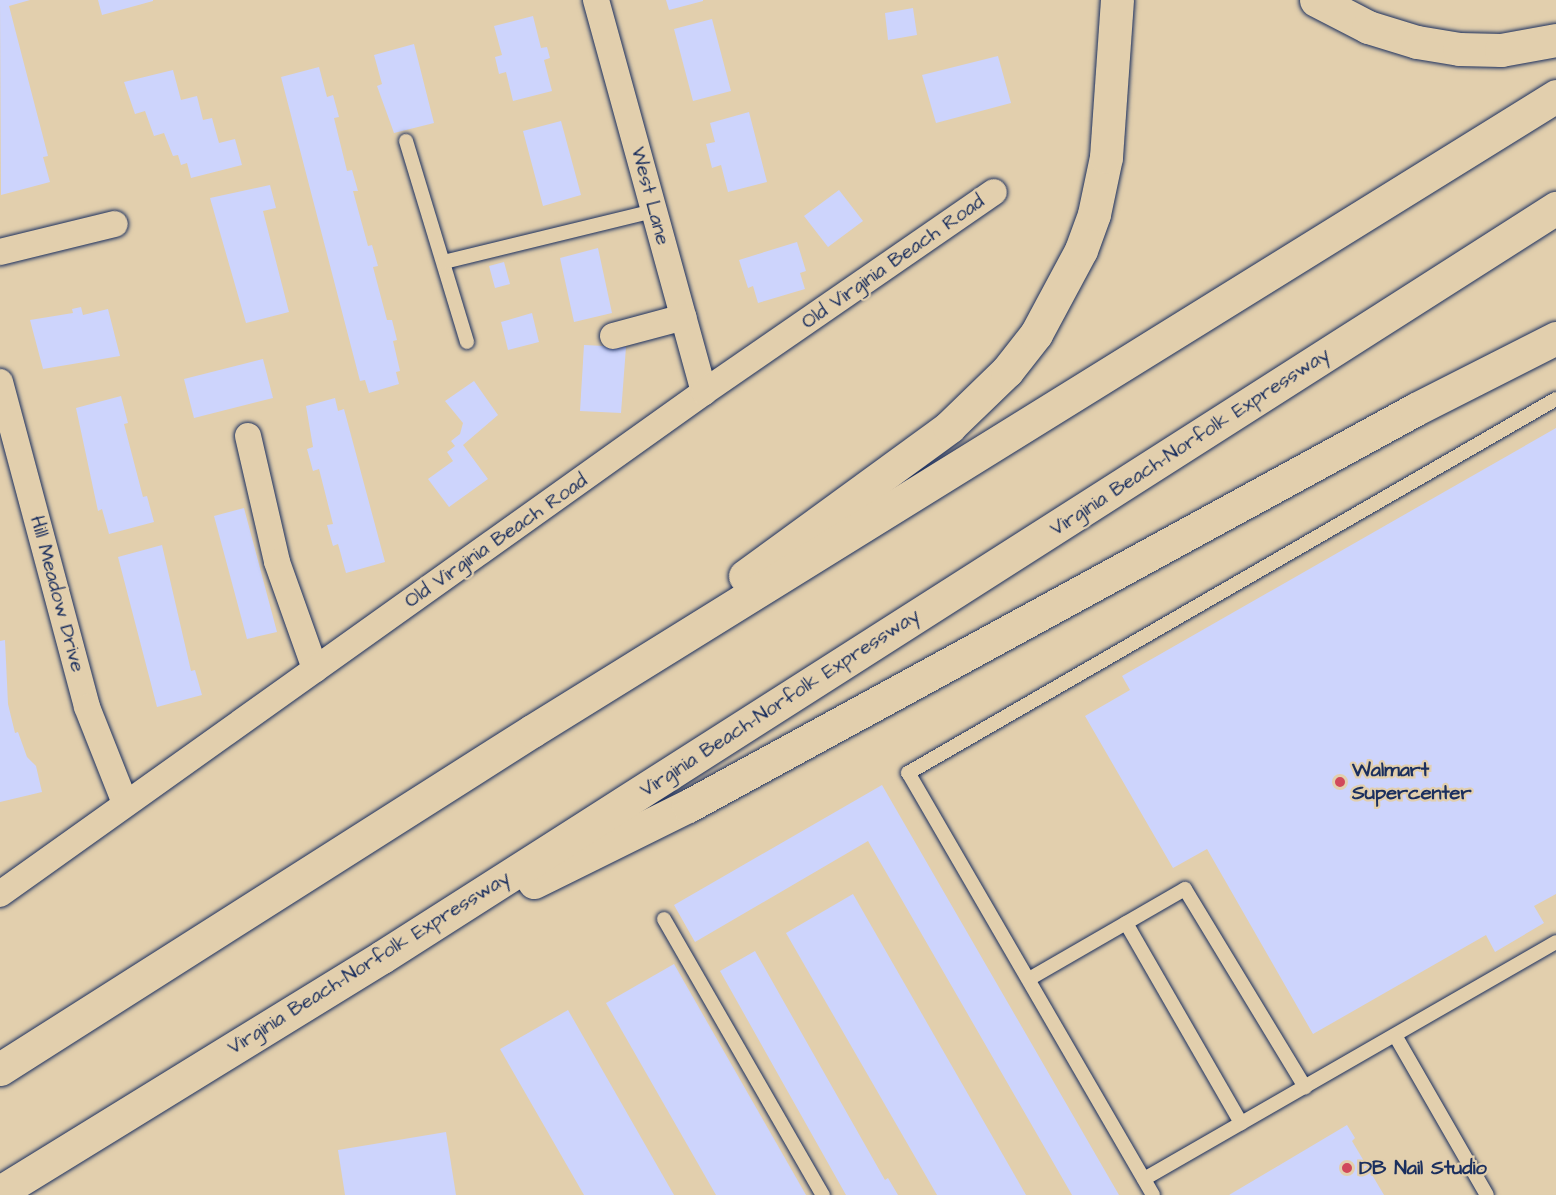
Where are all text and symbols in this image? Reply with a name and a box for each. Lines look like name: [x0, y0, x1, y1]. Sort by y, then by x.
street label: West Lane: [625, 144, 675, 248]
street label: Old Virginia Beach Road: [797, 190, 989, 334]
street label: Virginia Beach-Norfolk Expressway: [1046, 343, 1334, 541]
street label: Old Virginia Beach Road: [400, 469, 592, 613]
street label: Hill Meadow Drive: [25, 513, 89, 675]
street label: Virginia Beach-Norfolk Expressway: [636, 604, 924, 802]
place label: Walmart Supercenter: [1352, 759, 1471, 806]
marker: Walmart Supercenter: [1333, 775, 1347, 789]
street label: Virginia Beach-Norfolk Expressway: [223, 866, 515, 1060]
place label: DB Nail Studio: [1359, 1156, 1487, 1180]
marker: DB Nail Studio: [1340, 1161, 1354, 1175]

